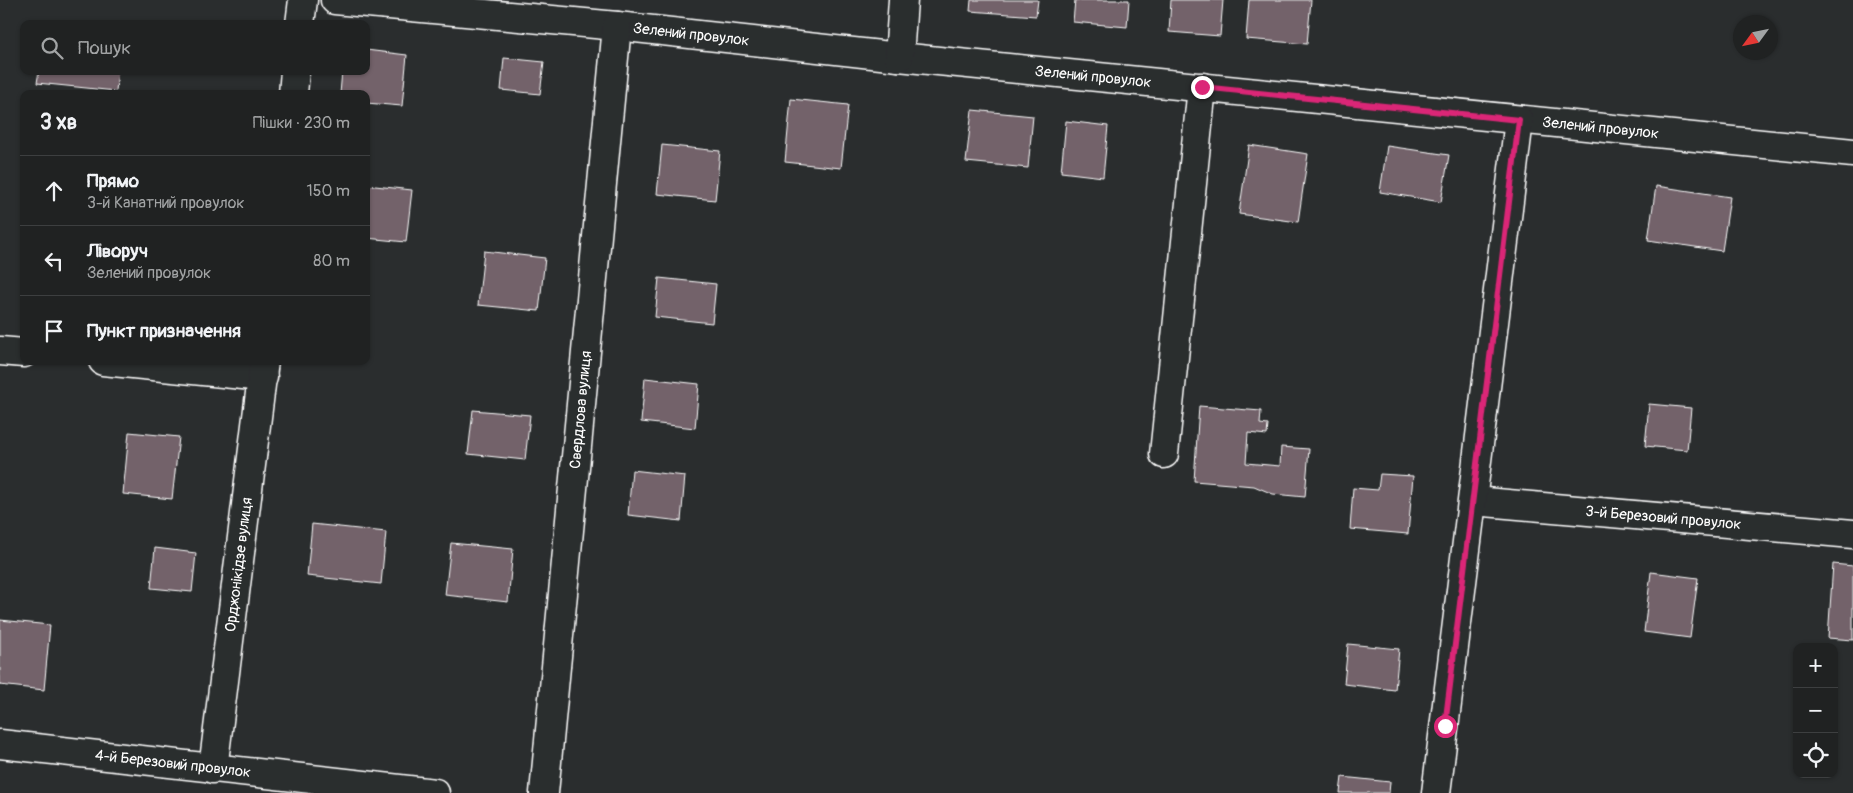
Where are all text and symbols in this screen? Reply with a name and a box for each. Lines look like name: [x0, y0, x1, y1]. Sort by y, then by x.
north arrow: [1733, 15, 1778, 60]
street label: Зелений провулок: [632, 19, 751, 51]
search box: [20, 20, 370, 75]
icon: search: [38, 34, 66, 62]
text: Пошук: [78, 36, 131, 60]
street label: Зелений провулок: [1034, 62, 1152, 92]
route end: [1191, 76, 1214, 99]
text: 3 хв: [40, 109, 77, 136]
text: Пішки · 230 m: [253, 113, 350, 133]
street label: Зелений провулок: [1542, 113, 1660, 143]
text: Прямо: [87, 169, 139, 193]
icon: ahead: [40, 177, 68, 205]
text: 150 m: [306, 181, 350, 201]
text: 3-й Канатний провулок: [87, 193, 245, 213]
text: Ліворуч: [87, 239, 148, 263]
icon: left: [40, 247, 68, 275]
text: 80 m: [313, 251, 350, 271]
text: Зелений провулок: [87, 263, 211, 283]
icon: arrive: [40, 317, 68, 345]
text: Пункт призначення: [87, 319, 241, 343]
street label: Свердлова вулиця: [566, 350, 596, 470]
street label: Орджонікідзе вулиця: [221, 496, 257, 633]
street label: 3-й Березовий провулок: [1585, 502, 1742, 534]
map controls: [1793, 643, 1838, 778]
button: +: [1793, 643, 1838, 688]
button: −: [1793, 688, 1838, 733]
route start: [1434, 715, 1457, 738]
button: locate: [1793, 733, 1838, 778]
street label: 4-й Березовий провулок: [94, 746, 252, 782]

